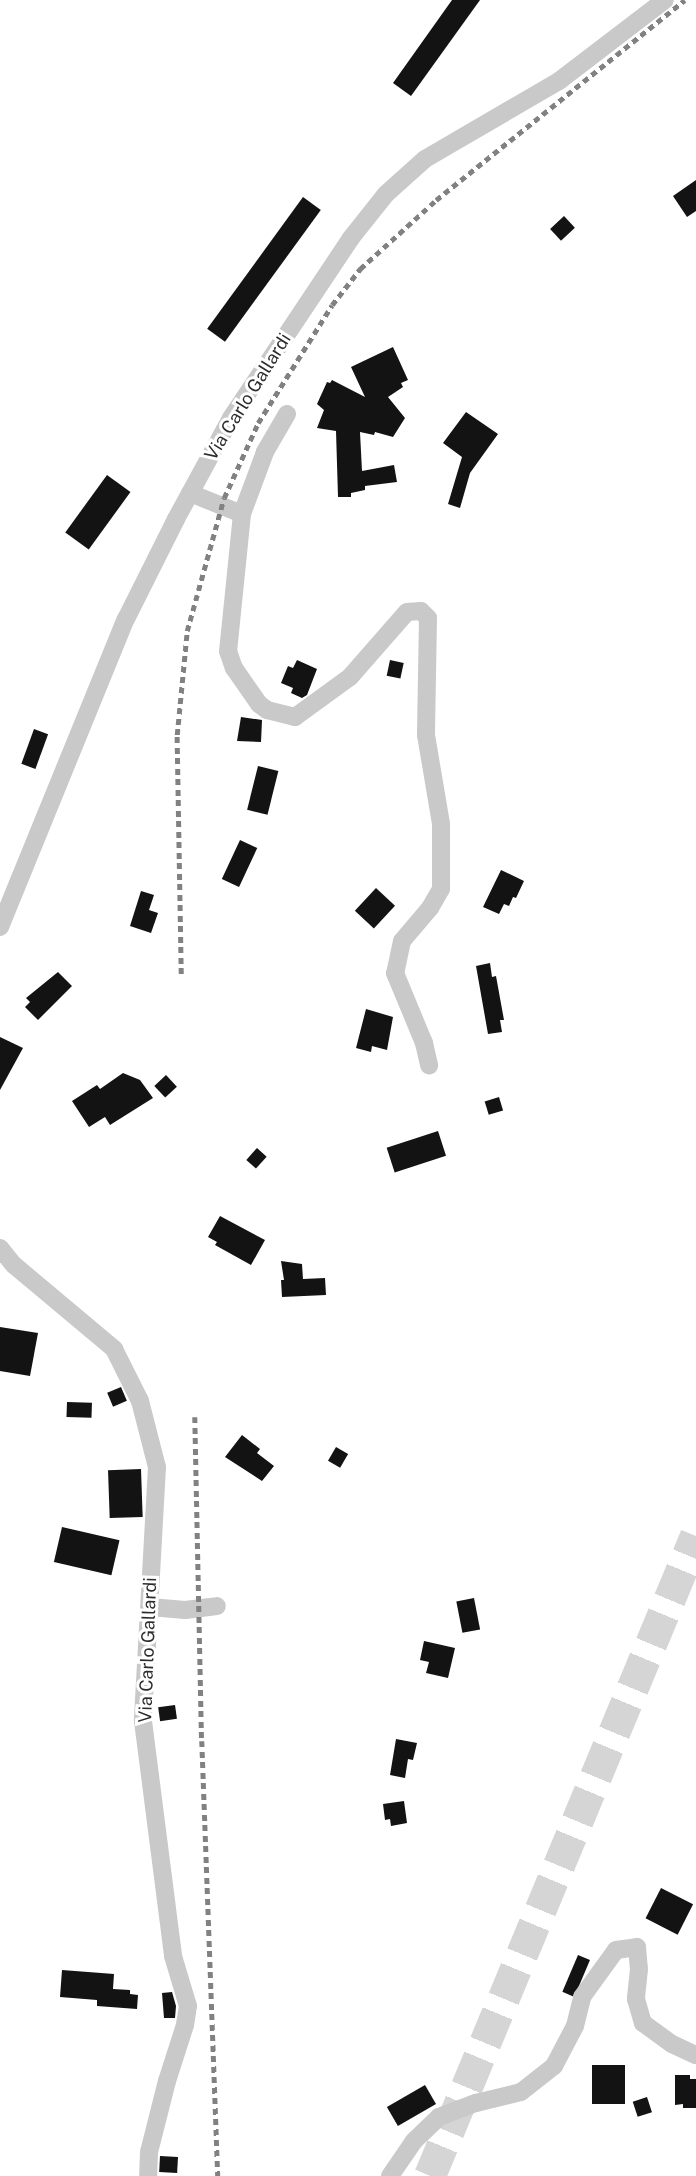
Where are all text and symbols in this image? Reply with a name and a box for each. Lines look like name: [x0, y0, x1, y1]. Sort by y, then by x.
street label: Via Carlo Gallardi: [200, 330, 296, 464]
street label: Via Carlo Gallardi: [135, 1577, 161, 1723]

